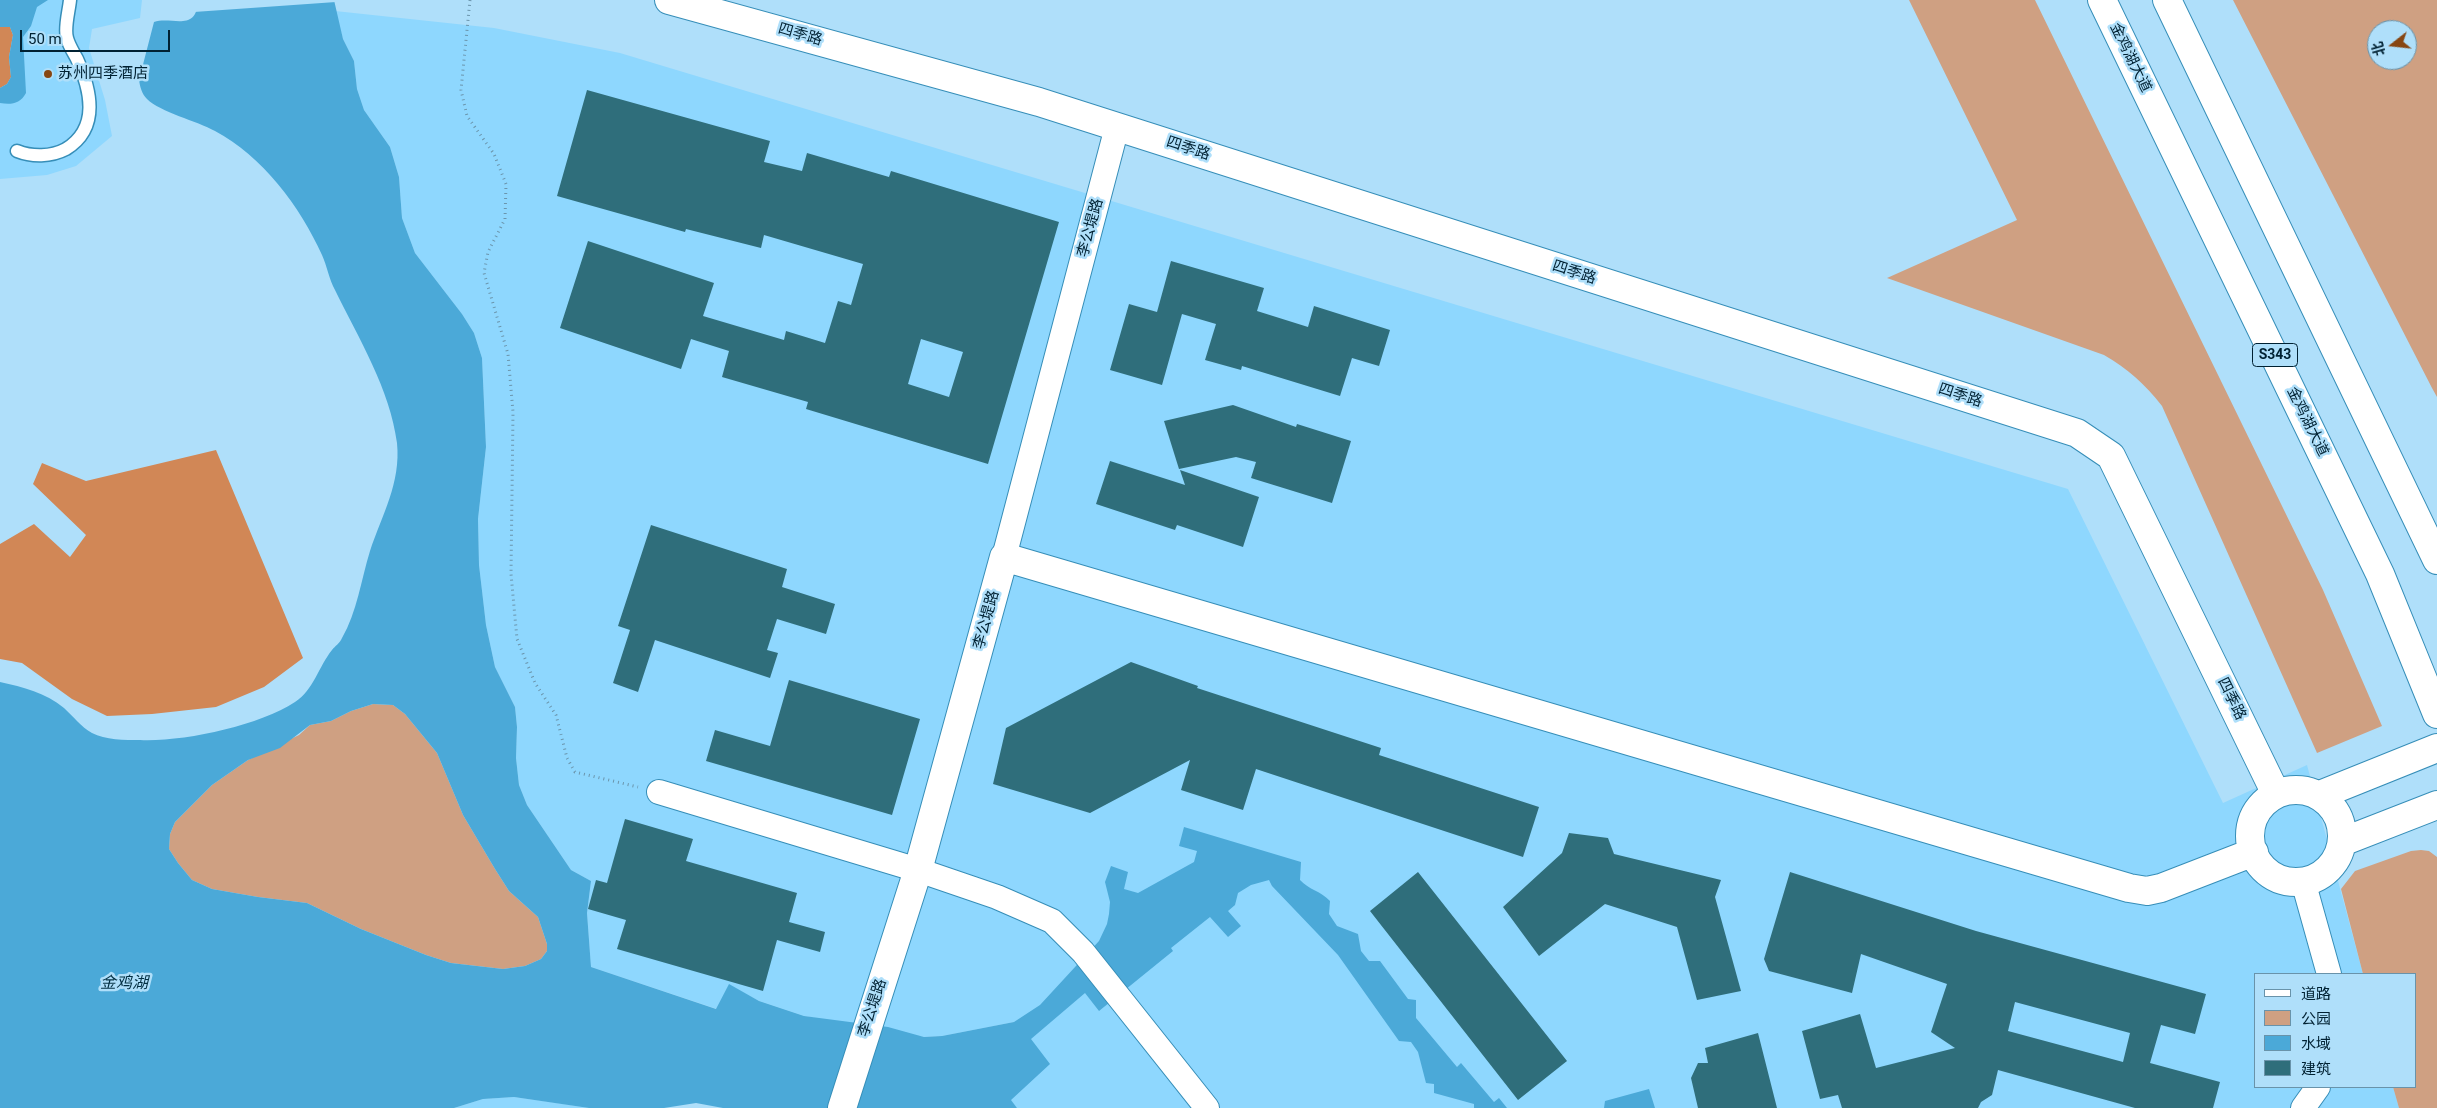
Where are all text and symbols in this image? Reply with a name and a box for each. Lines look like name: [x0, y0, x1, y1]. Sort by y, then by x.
scale bar: [22, 20, 172, 52]
street label: 四季路: [776, 20, 824, 50]
street label: 金鸡湖大道: [2105, 20, 2155, 96]
north arrow: [2367, 20, 2417, 70]
text: 50 m: [28, 30, 62, 48]
text: 北: [2369, 40, 2388, 58]
place label: 苏州四季酒店: [58, 65, 148, 83]
marker: 苏州四季酒店: [42, 68, 54, 80]
street label: 四季路: [1164, 133, 1212, 165]
street label: 李公堤路: [1075, 197, 1107, 259]
street label: 四季路: [1550, 257, 1598, 289]
road number: S343: [2252, 344, 2298, 366]
street label: 四季路: [1936, 380, 1984, 412]
street label: 金鸡湖大道: [2282, 384, 2332, 460]
street label: 李公堤路: [971, 589, 1003, 651]
street label: 四季路: [2213, 675, 2249, 723]
legend: [2254, 973, 2417, 1088]
water label: 金鸡湖: [100, 974, 148, 994]
street label: 李公堤路: [855, 977, 891, 1039]
text: 道路: [2301, 985, 2331, 1003]
text: 公园: [2301, 1010, 2331, 1028]
text: 水域: [2301, 1035, 2331, 1053]
text: 建筑: [2301, 1060, 2331, 1078]

